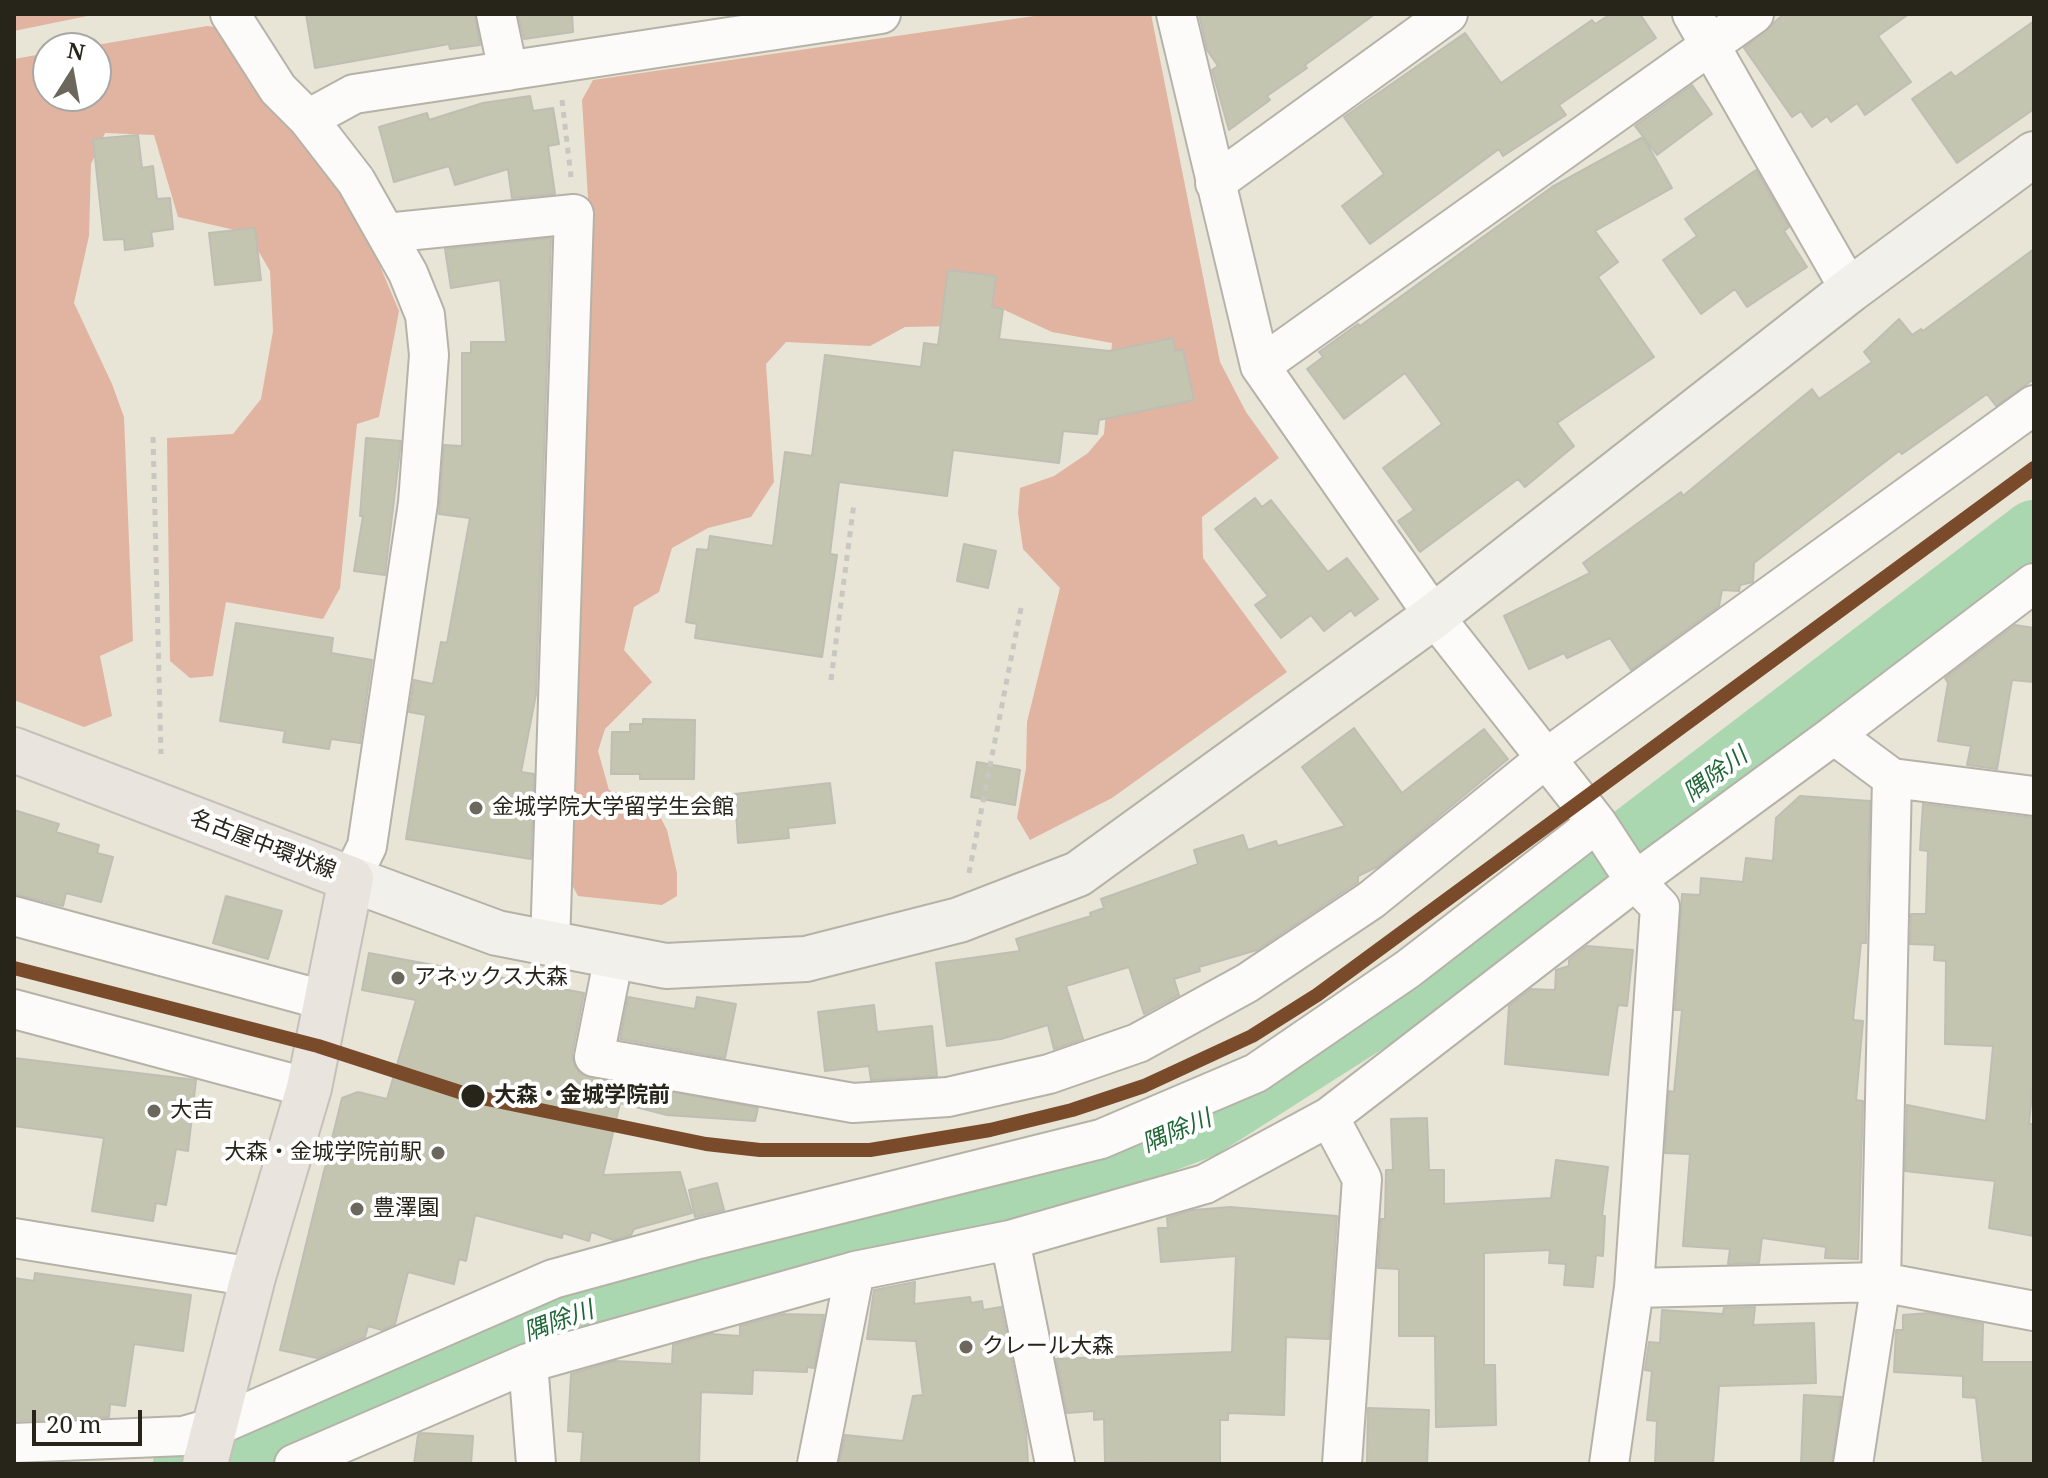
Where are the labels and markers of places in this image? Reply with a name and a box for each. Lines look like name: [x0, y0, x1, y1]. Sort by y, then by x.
place label: 金城学院大学留学生会館: [492, 795, 734, 821]
marker: 金城学院大学留学生会館: [467, 799, 485, 817]
place label: アネックス大森: [414, 965, 568, 991]
marker: アネックス大森: [389, 969, 407, 987]
marker: 大森・金城学院前: [459, 1082, 487, 1110]
place label: 大森・金城学院前: [494, 1083, 670, 1109]
place label: 大吉: [170, 1098, 214, 1124]
marker: 大吉: [145, 1102, 163, 1120]
place label: 大森・金城学院前駅: [224, 1140, 422, 1166]
marker: 大森・金城学院前駅: [429, 1144, 447, 1162]
place label: 豊澤園: [373, 1196, 439, 1222]
marker: 豊澤園: [348, 1200, 366, 1218]
place label: クレール大森: [982, 1334, 1114, 1360]
marker: クレール大森: [957, 1338, 975, 1356]

